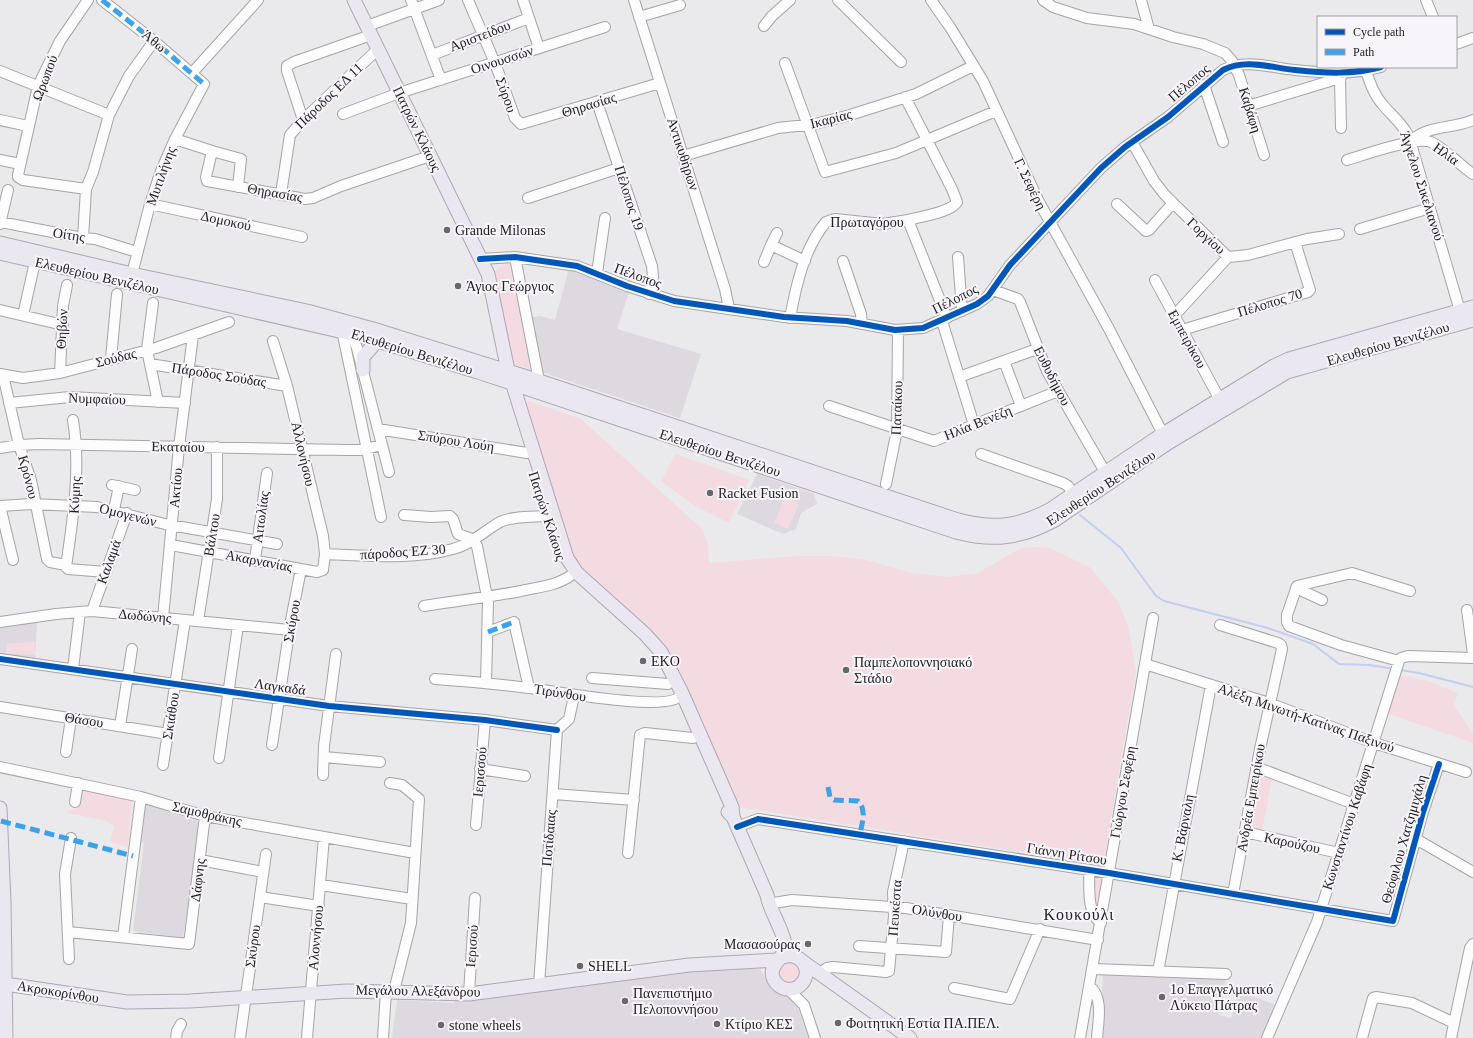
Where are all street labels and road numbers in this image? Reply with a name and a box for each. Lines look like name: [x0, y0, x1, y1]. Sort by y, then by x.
street label: Αριστείδου: [447, 17, 513, 55]
street label: Άθω: [139, 27, 169, 55]
street label: Οινουσσών: [469, 43, 535, 77]
street label: Ωρωπού: [29, 53, 61, 103]
street label: Πάροδος ΕΔ 11: [292, 60, 366, 132]
street label: Πέλοπος: [1165, 61, 1213, 105]
street label: Σύρου: [493, 76, 519, 115]
street label: Πατρών Κλάους: [390, 84, 444, 174]
street label: Καβάφη: [1236, 85, 1264, 135]
street label: Θηρασίας: [560, 90, 618, 120]
street label: Ικαρίας: [809, 106, 854, 131]
street label: Αντικυθήρων: [664, 116, 702, 192]
street label: Άγγελου Σικελιανού: [1397, 129, 1447, 243]
street label: Ηλία: [1430, 140, 1462, 169]
street label: Μυτιλήνης: [143, 144, 179, 208]
street label: Γ. Σεφέρη: [1011, 156, 1049, 212]
street label: Πέλοπος 19: [612, 164, 646, 232]
street label: Θηρασίας: [246, 181, 304, 205]
street label: Δομοκού: [199, 208, 253, 234]
street label: Πρωταγόρου: [830, 215, 904, 230]
street label: Γοργίου: [1184, 215, 1228, 257]
street label: Οίτης: [52, 225, 87, 245]
street label: Ελευθερίου Βενιζέλου: [34, 254, 160, 298]
street label: Πέλοπος: [612, 261, 664, 292]
street label: Πέλοπος: [930, 281, 981, 317]
street label: Πέλοπος 70: [1236, 286, 1304, 320]
street label: Εμπειρίκου: [1165, 307, 1209, 371]
street label: Θηβών: [53, 309, 71, 349]
street label: Ελευθερίου Βενιζέλου: [1325, 319, 1451, 369]
street label: Ελευθερίου Βενιζέλου: [349, 326, 475, 378]
street label: Ευθυδήμου: [1031, 344, 1073, 408]
street label: Σούδας: [94, 346, 138, 370]
street label: Πάροδος Σούδας: [171, 360, 268, 390]
street label: Παταίκου: [889, 380, 905, 436]
street label: Νυμφαίου: [68, 390, 126, 408]
street label: Ηλία Βενέζη: [942, 403, 1014, 443]
street label: Αλλονήσου: [288, 420, 318, 488]
street label: Ελευθερίου Βενιζέλου: [657, 426, 783, 480]
street label: Σπύρου Λούη: [417, 428, 495, 454]
street label: Εκαταίου: [151, 439, 205, 455]
street label: Ελευθερίου Βενιζέλου: [1044, 447, 1158, 529]
street label: Κρόνου: [15, 454, 41, 500]
street label: Ακτίου: [167, 467, 185, 509]
street label: Πατρών Κλάους: [526, 470, 569, 563]
street label: Κύμης: [67, 475, 83, 514]
street label: Αιτωλίας: [250, 490, 272, 544]
street label: Ομογενών: [98, 501, 158, 529]
street label: Βάλτου: [201, 513, 223, 557]
street label: Καλαμά: [94, 537, 124, 586]
street label: πάροδος ΕΖ 30: [360, 542, 446, 562]
street label: Ακαρνανίας: [224, 547, 294, 575]
street label: Σκύρου: [281, 598, 303, 644]
street label: Δωδώνης: [118, 606, 173, 626]
street label: Λαγκαδά: [253, 676, 307, 698]
street label: Τιρύνθου: [533, 681, 587, 705]
street label: Αλέξη Μινωτή-Κατίνας Παξινού: [1216, 681, 1396, 755]
street label: Σκιάθου: [160, 692, 182, 740]
street label: Θάσου: [64, 710, 104, 730]
street label: Ανδρέα Εμπειρίκου: [1234, 743, 1268, 853]
street label: Γιώργου Σεφέρη: [1107, 745, 1139, 839]
street label: Ιερισσού: [470, 746, 490, 798]
street label: Κωνσταντίνου Καβάφη: [1319, 762, 1375, 892]
street label: Θεόφιλου Χατζημιχάλη: [1378, 773, 1430, 905]
street label: Κ. Βάρναλη: [1169, 793, 1197, 863]
street label: Σαμοθράκης: [171, 799, 244, 829]
street label: Ποτίδαιας: [539, 808, 559, 867]
street label: Καρούζου: [1263, 830, 1322, 856]
street label: Γιάννη Ρίτσου: [1026, 840, 1108, 868]
street label: Δάφνης: [188, 857, 208, 903]
street label: Πευκέστα: [886, 879, 904, 937]
street label: Ολύνθου: [911, 902, 963, 924]
street label: Αλοννήσου: [306, 905, 326, 971]
street label: Σκύρου: [243, 924, 263, 968]
street label: Ιερισού: [463, 924, 481, 968]
street label: Ακροκορίνθου: [16, 978, 100, 1006]
street label: Μεγάλου Αλεξάνδρου: [355, 982, 481, 1000]

